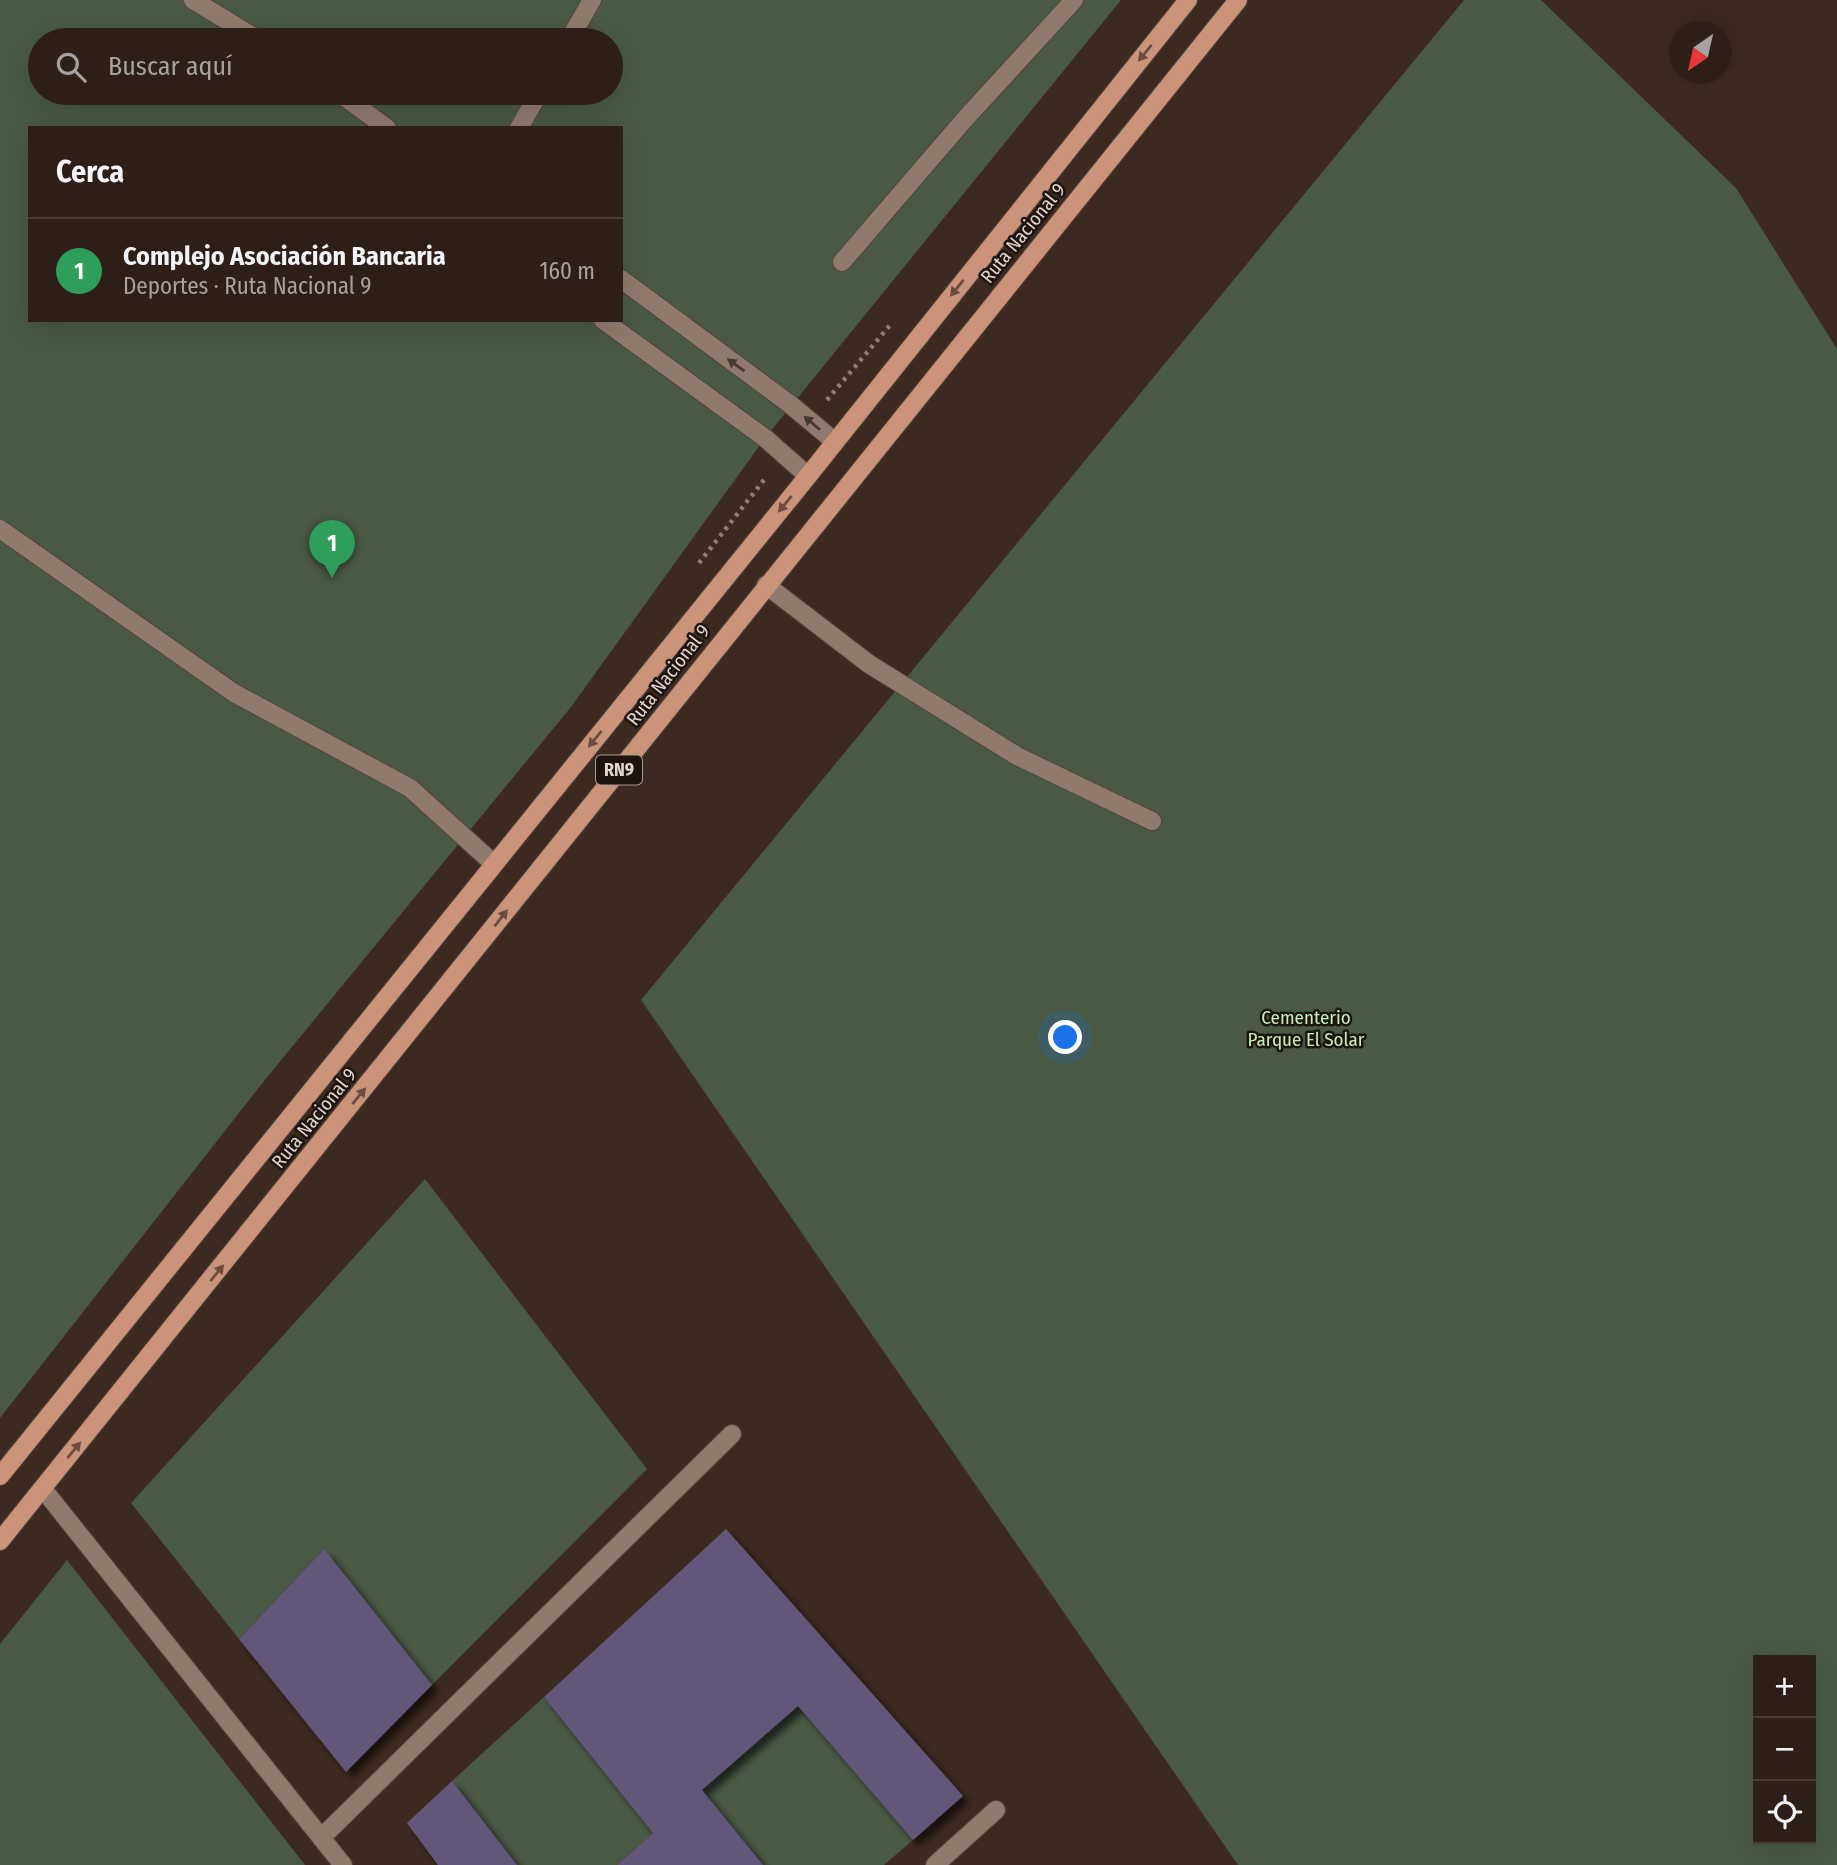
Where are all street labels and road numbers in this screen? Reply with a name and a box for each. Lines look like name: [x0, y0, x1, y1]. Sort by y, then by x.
street label: Ruta Nacional 9: [976, 178, 1070, 288]
street label: Ruta Nacional 9: [621, 620, 715, 730]
road number: RN9: [596, 756, 642, 784]
street label: Ruta Nacional 9: [267, 1063, 361, 1173]

